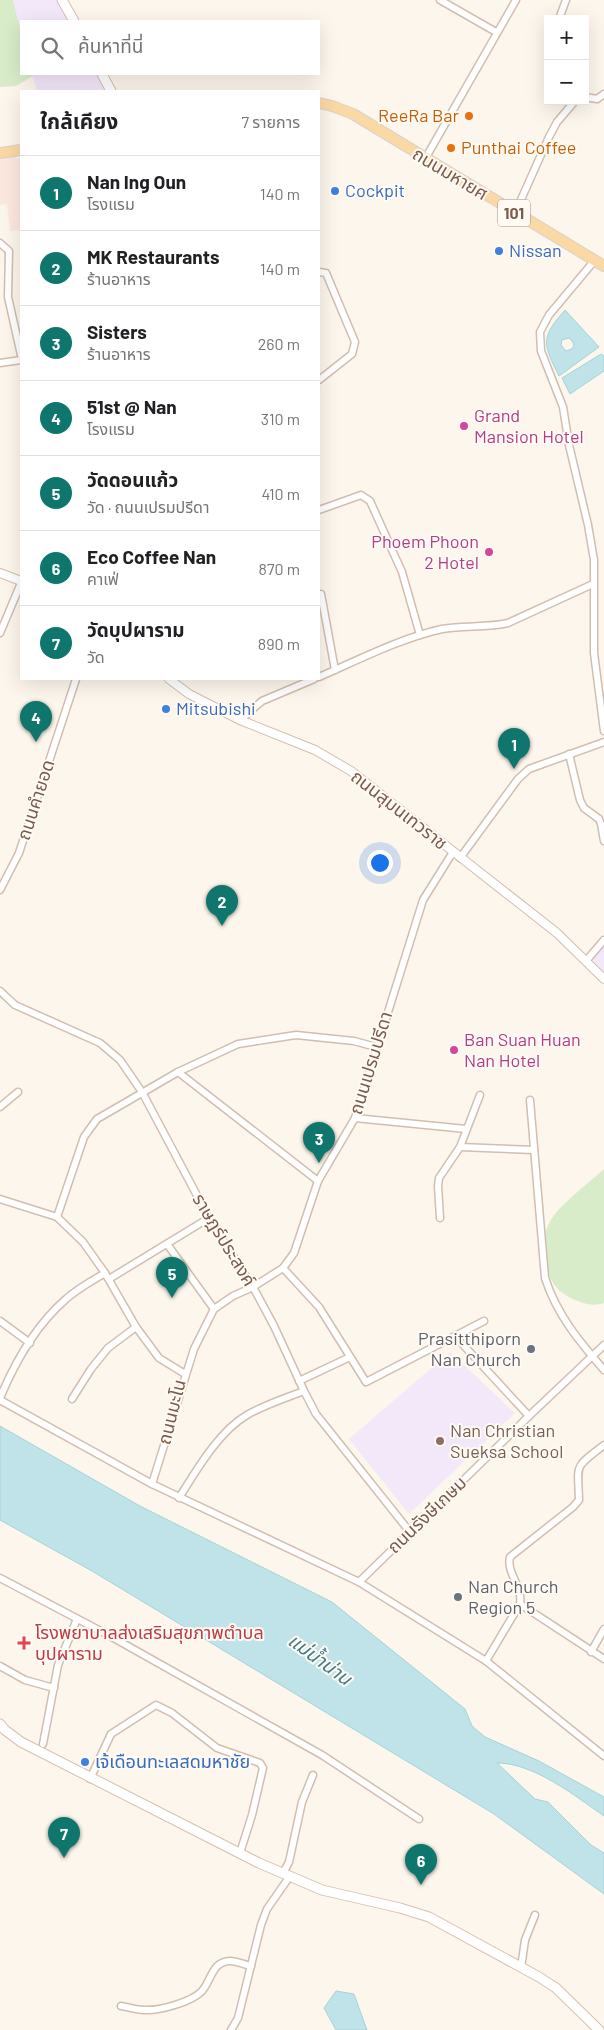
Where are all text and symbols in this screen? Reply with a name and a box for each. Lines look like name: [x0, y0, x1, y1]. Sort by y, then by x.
map controls: [544, 15, 589, 105]
button: +: [544, 15, 589, 60]
search box: [20, 20, 320, 75]
icon: search: [38, 34, 66, 62]
text: ค้นหาที่นี่: [78, 34, 143, 57]
button: −: [544, 60, 589, 105]
place label: ReeRa Bar: [378, 104, 459, 126]
text: ใกล้เคียง: [40, 108, 118, 133]
marker: ReeRa Bar: [463, 110, 475, 122]
text: 7 รายการ: [242, 112, 300, 131]
place label: Punthai Coffee: [461, 136, 576, 158]
street label: ถนนมหายศ: [409, 142, 492, 204]
marker: Punthai Coffee: [445, 142, 457, 154]
text: Nan Ing Oun: [87, 170, 186, 193]
place label: Cockpit: [345, 179, 405, 201]
text: 1: [53, 184, 59, 203]
text: 140 m: [260, 184, 300, 203]
marker: Cockpit: [329, 185, 341, 197]
text: โรงแรม: [87, 194, 135, 213]
road number: 101: [498, 200, 530, 227]
place label: Nissan: [509, 239, 562, 261]
text: MK Restaurants: [87, 245, 220, 268]
marker: Nissan: [493, 245, 505, 257]
text: 2: [52, 259, 60, 278]
text: 140 m: [260, 259, 300, 278]
text: ร้านอาหาร: [87, 269, 151, 288]
text: Sisters: [87, 320, 147, 343]
text: 3: [52, 334, 60, 353]
text: 260 m: [258, 334, 300, 353]
text: ร้านอาหาร: [87, 344, 151, 363]
text: 51st @ Nan: [87, 395, 177, 418]
place label: Grand Mansion Hotel: [474, 404, 584, 447]
text: 4: [51, 409, 61, 428]
text: 310 m: [261, 409, 300, 428]
text: โรงแรม: [87, 419, 135, 438]
marker: Grand Mansion Hotel: [458, 420, 470, 432]
text: วัดดอนแก้ว: [87, 468, 178, 491]
text: 5: [52, 484, 60, 503]
text: 410 m: [262, 484, 300, 503]
text: วัด · ถนนเปรมปรีดา: [87, 497, 209, 516]
place label: Phoem Phoon 2 Hotel: [371, 530, 479, 573]
text: Eco Coffee Nan: [87, 545, 216, 568]
marker: Phoem Phoon 2 Hotel: [483, 546, 495, 558]
text: 6: [52, 559, 60, 578]
text: 870 m: [259, 559, 300, 578]
text: คาเฟ่: [87, 569, 119, 588]
text: วัดบุปผาราม: [87, 618, 185, 641]
text: 7: [52, 634, 60, 653]
text: 890 m: [258, 634, 300, 653]
text: วัด: [87, 647, 105, 666]
place label: Mitsubishi: [176, 697, 256, 719]
pin: 4: [20, 701, 52, 742]
marker: Mitsubishi: [160, 703, 172, 715]
pin: 1: [498, 728, 530, 769]
street label: ถนนคำยอด: [12, 757, 58, 843]
street label: ถนนสุมนเทวราช: [346, 765, 452, 855]
your location: [367, 850, 393, 876]
pin: 2: [206, 885, 238, 926]
street label: ถนนเปรมปรีดา: [344, 1008, 396, 1117]
place label: Ban Suan Huan Nan Hotel: [464, 1028, 581, 1071]
marker: Ban Suan Huan Nan Hotel: [448, 1044, 460, 1056]
pin: 3: [303, 1122, 335, 1163]
street label: ราษฎร์ประสงค์: [189, 1189, 261, 1290]
pin: 5: [156, 1257, 188, 1298]
place label: Prasitthiporn Nan Church: [418, 1327, 521, 1370]
marker: Prasitthiporn Nan Church: [525, 1343, 537, 1355]
street label: ถนนมะโน: [152, 1377, 190, 1447]
place label: Nan Christian Sueksa School: [450, 1419, 563, 1462]
marker: Nan Christian Sueksa School: [434, 1435, 446, 1447]
street label: ถนนรังษีเกษม: [382, 1471, 470, 1557]
place label: Nan Church Region 5: [468, 1575, 558, 1618]
marker: Nan Church Region 5: [452, 1591, 464, 1603]
place label: โรงพยาบาลส่งเสริมสุขภาพตำบล บุปผาราม: [35, 1621, 264, 1665]
water label: แม่น้ำน่าน: [284, 1627, 358, 1690]
marker: โรงพยาบาลส่งเสริมสุขภาพตำบล บุปผาราม: [17, 1636, 31, 1650]
place label: เจ้เดือนทะเลสดมหาชัย: [95, 1750, 250, 1772]
marker: เจ้เดือนทะเลสดมหาชัย: [79, 1756, 91, 1768]
pin: 7: [48, 1817, 80, 1858]
pin: 6: [405, 1844, 437, 1885]

